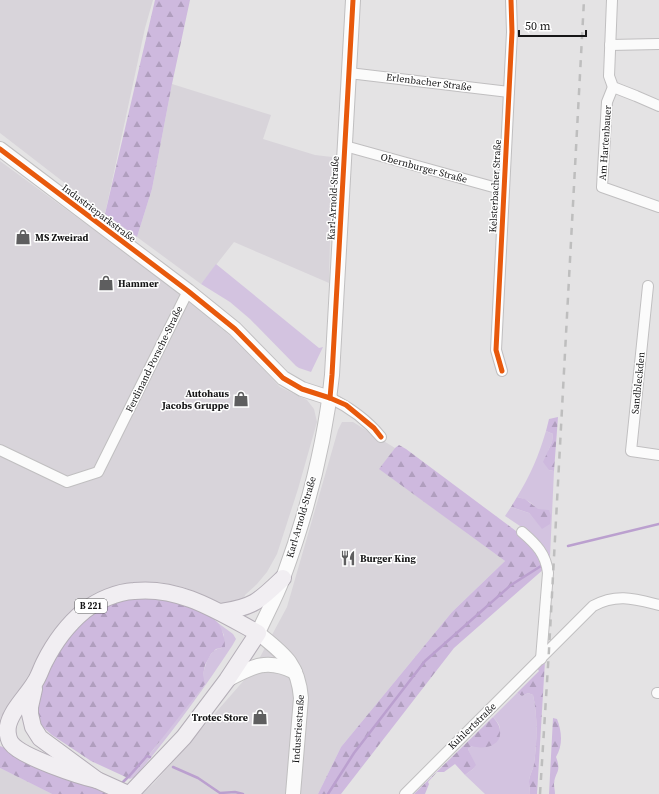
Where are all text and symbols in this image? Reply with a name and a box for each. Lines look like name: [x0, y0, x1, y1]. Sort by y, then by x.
scale bar: [519, 12, 586, 38]
text: 50 m: [525, 18, 551, 34]
street label: Erlenbacher Straße: [385, 70, 473, 94]
street label: Am Hartenbauer: [596, 104, 614, 181]
street label: Kelsterbacher Straße: [486, 139, 504, 233]
street label: Obernburger Straße: [379, 150, 469, 186]
street label: Karl-Arnold-Straße: [324, 156, 342, 240]
street label: Industrieparkstraße: [59, 181, 139, 245]
shop icon: MS Zweirad: [14, 228, 32, 246]
place label: MS Zweirad: [35, 231, 89, 244]
shop icon: Hammer: [97, 274, 115, 292]
place label: Hammer: [118, 277, 159, 290]
street label: Ferdinand-Porsche-Straße: [123, 304, 185, 414]
street label: Sandbleckden: [628, 351, 648, 415]
place label: Autohaus Jacobs Gruppe: [161, 387, 229, 412]
shop icon: Autohaus Jacobs Gruppe: [232, 390, 250, 408]
street label: Karl-Arnold-Straße: [283, 475, 319, 559]
restaurant icon: Burger King: [339, 549, 357, 567]
place label: Burger King: [360, 552, 416, 565]
road number: B 221: [75, 599, 107, 613]
street label: Industriestraße: [289, 694, 307, 764]
street label: Kuhlertstraße: [445, 700, 499, 752]
shop icon: Trotec Store: [251, 708, 269, 726]
place label: Trotec Store: [192, 711, 248, 724]

